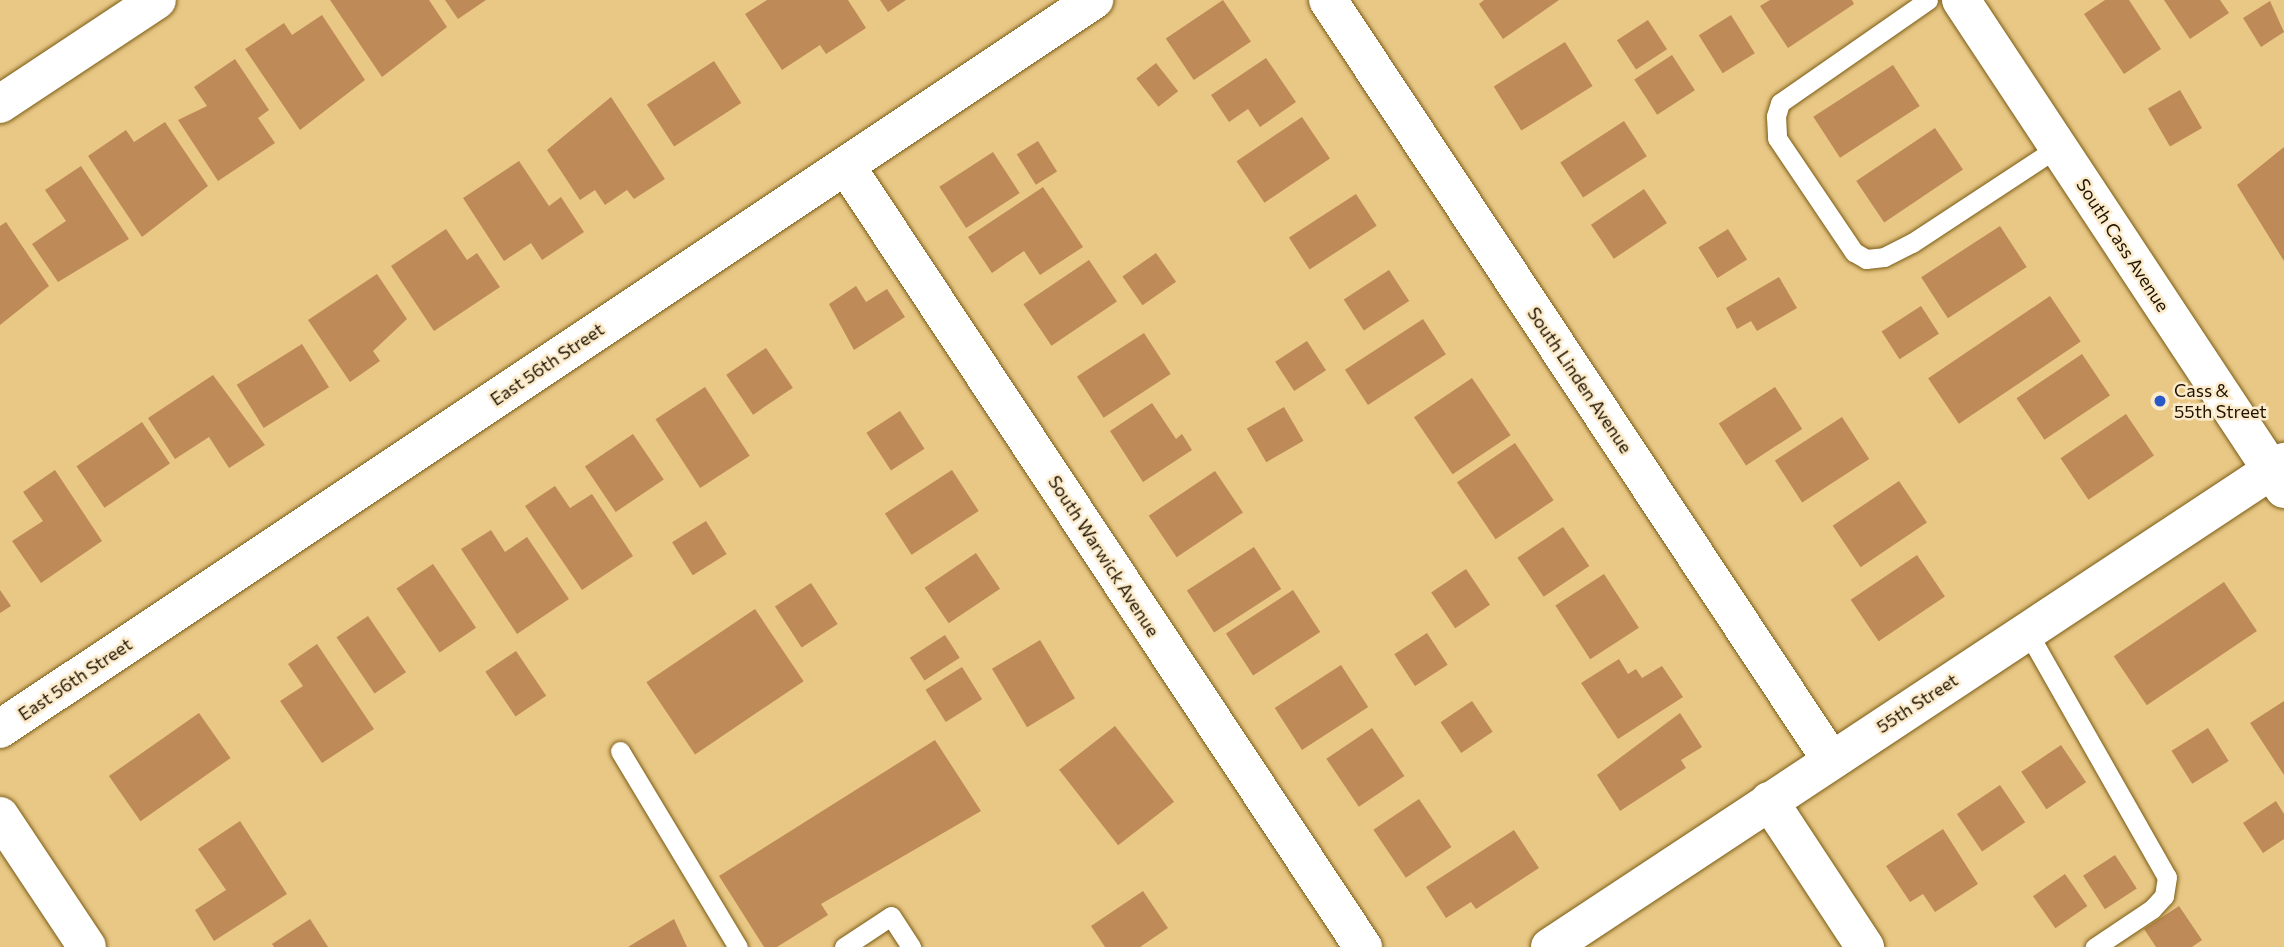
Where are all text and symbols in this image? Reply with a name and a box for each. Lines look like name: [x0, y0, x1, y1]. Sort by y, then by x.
street label: South Cass Avenue: [2072, 175, 2174, 315]
street label: South Linden Avenue: [1523, 303, 1637, 457]
street label: East 56th Street: [486, 318, 608, 410]
place label: Cass & 55th Street: [2174, 380, 2267, 422]
marker: Cass & 55th Street: [2152, 393, 2168, 409]
street label: South Warwick Avenue: [1044, 471, 1164, 641]
street label: East 56th Street: [14, 633, 136, 725]
street label: 55th Street: [1872, 669, 1962, 737]

